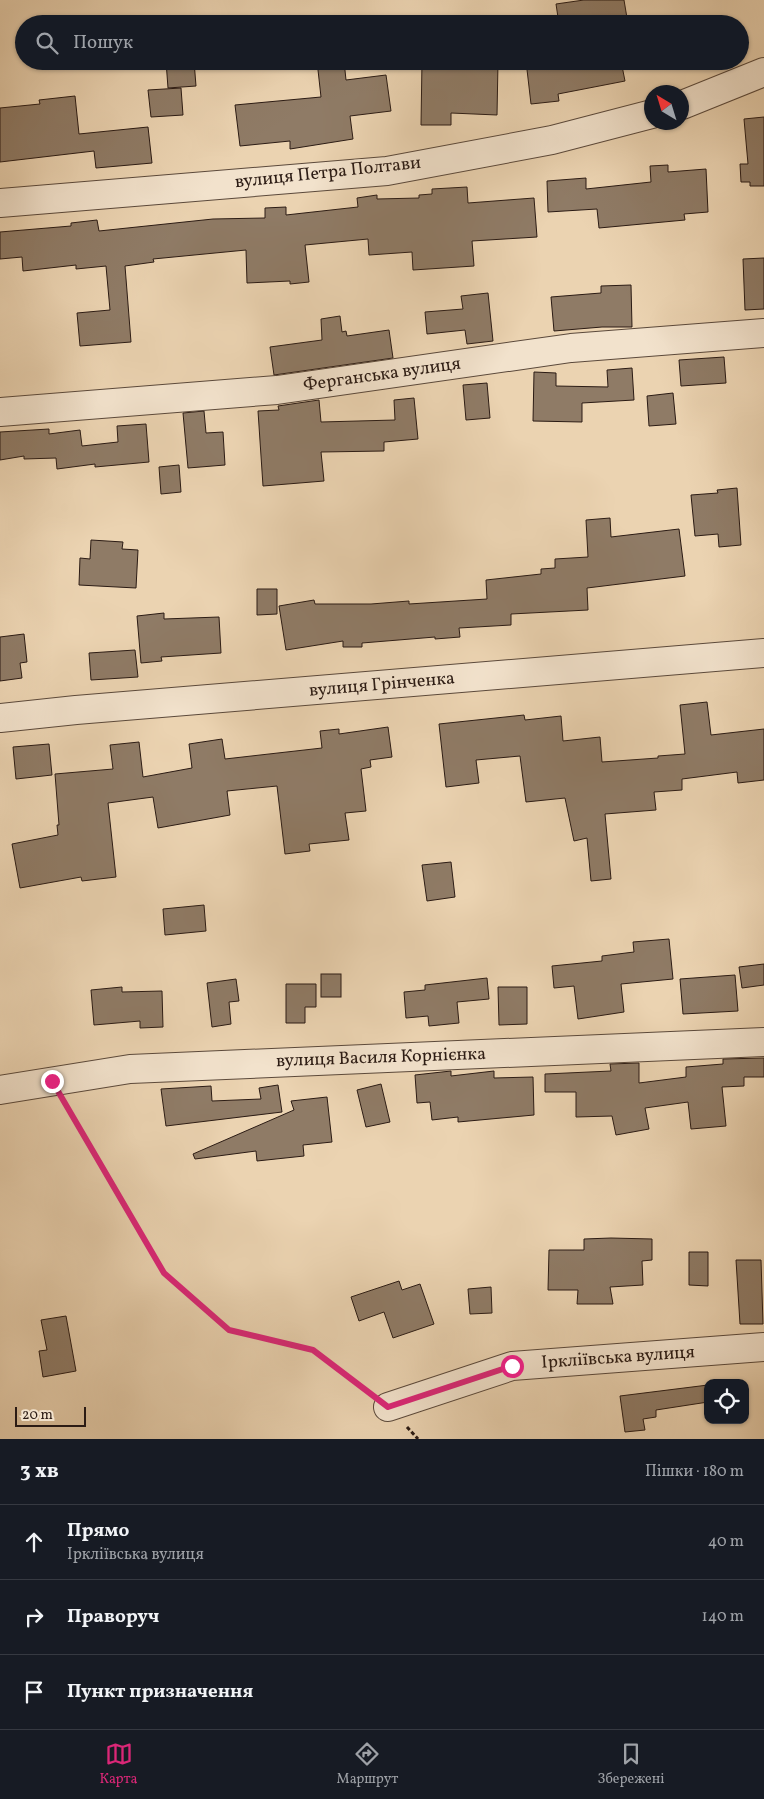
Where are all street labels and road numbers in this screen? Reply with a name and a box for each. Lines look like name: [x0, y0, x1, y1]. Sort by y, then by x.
street label: вулиця Петра Полтави: [234, 151, 422, 195]
street label: Ферганська вулиця: [302, 352, 462, 398]
street label: вулиця Грінченка: [308, 666, 456, 704]
street label: вулиця Василя Корнієнка: [276, 1042, 486, 1074]
street label: Іркліївська вулиця: [540, 1340, 696, 1376]

